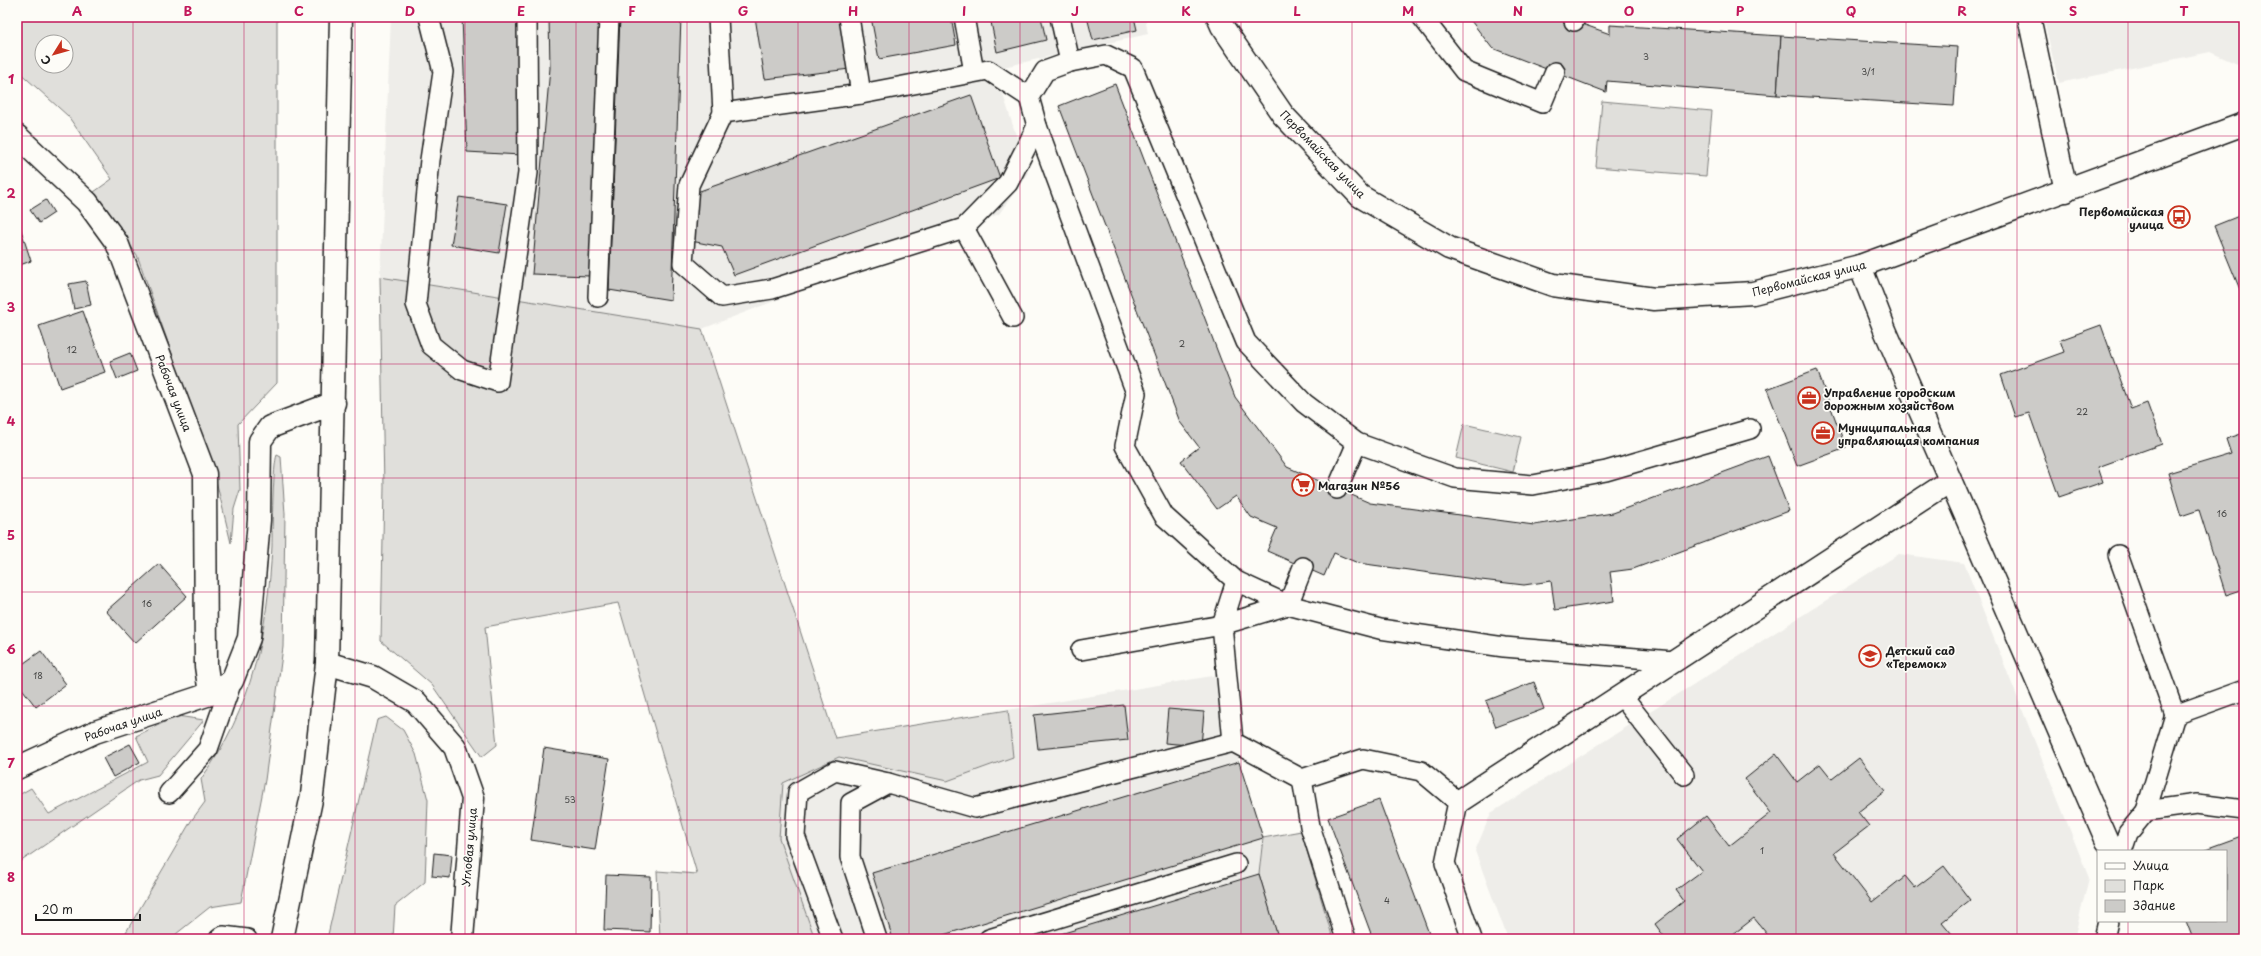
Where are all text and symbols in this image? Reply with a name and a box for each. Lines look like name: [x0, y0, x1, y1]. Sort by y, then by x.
text: A: [72, 1, 82, 20]
text: B: [184, 1, 193, 20]
text: C: [294, 1, 304, 20]
text: D: [405, 1, 415, 20]
text: E: [517, 1, 525, 20]
text: F: [628, 1, 636, 20]
text: G: [738, 1, 748, 20]
text: H: [848, 1, 858, 20]
text: I: [962, 1, 966, 20]
text: J: [1071, 1, 1079, 20]
text: K: [1181, 1, 1191, 20]
text: L: [1293, 1, 1301, 20]
text: M: [1402, 1, 1414, 20]
text: N: [1513, 1, 1523, 20]
text: O: [1624, 1, 1634, 20]
text: P: [1736, 1, 1745, 20]
text: Q: [1846, 1, 1856, 20]
text: R: [1957, 1, 1967, 20]
text: S: [2069, 1, 2077, 20]
text: T: [2180, 1, 2189, 20]
north arrow: [34, 34, 74, 74]
house number: 3: [1643, 49, 1649, 63]
text: С: [36, 52, 55, 69]
house number: 3/1: [1861, 64, 1875, 78]
text: 1: [8, 69, 14, 88]
street label: Первомайская улица: [1276, 106, 1370, 202]
text: 2: [6, 183, 16, 202]
place label: Первомайская улица: [2079, 203, 2164, 233]
bus stop icon: Первомайская улица: [2166, 204, 2192, 230]
street label: Первомайская улица: [1750, 256, 1868, 300]
text: 3: [7, 297, 16, 316]
house number: 2: [1179, 336, 1185, 350]
house number: 12: [67, 342, 77, 356]
street label: Рабочая улица: [152, 352, 196, 434]
place label: Управление городским дорожным хозяйством: [1824, 384, 1956, 414]
office icon: Управление городским дорожным хозяйством: [1796, 385, 1822, 411]
house number: 22: [2076, 404, 2088, 418]
text: 4: [7, 411, 16, 430]
place label: Муниципальная управляющая компания: [1838, 419, 1980, 449]
office icon: Муниципальная управляющая компания: [1810, 420, 1836, 446]
supermarket icon: Магазин №56: [1290, 472, 1316, 498]
place label: Магазин №56: [1318, 477, 1400, 494]
house number: 16: [2217, 506, 2227, 520]
text: 5: [7, 525, 15, 544]
house number: 16: [142, 596, 152, 610]
text: 6: [6, 639, 16, 658]
place label: Детский сад «Теремок»: [1885, 642, 1955, 672]
school or university icon: Детский сад «Теремок»: [1857, 643, 1883, 669]
house number: 18: [33, 668, 43, 682]
street label: Рабочая улица: [82, 703, 164, 745]
text: 7: [7, 753, 15, 772]
house number: 53: [564, 792, 576, 806]
street label: Угловая улица: [457, 807, 481, 887]
house number: 1: [1760, 843, 1764, 857]
legend: [2097, 850, 2227, 922]
text: Улица: [2133, 856, 2169, 874]
text: 8: [7, 867, 15, 886]
text: Парк: [2133, 876, 2165, 894]
house number: 4: [1384, 893, 1390, 907]
scale bar: [36, 896, 140, 922]
text: Здание: [2133, 896, 2175, 914]
text: 20 m: [42, 900, 73, 918]

